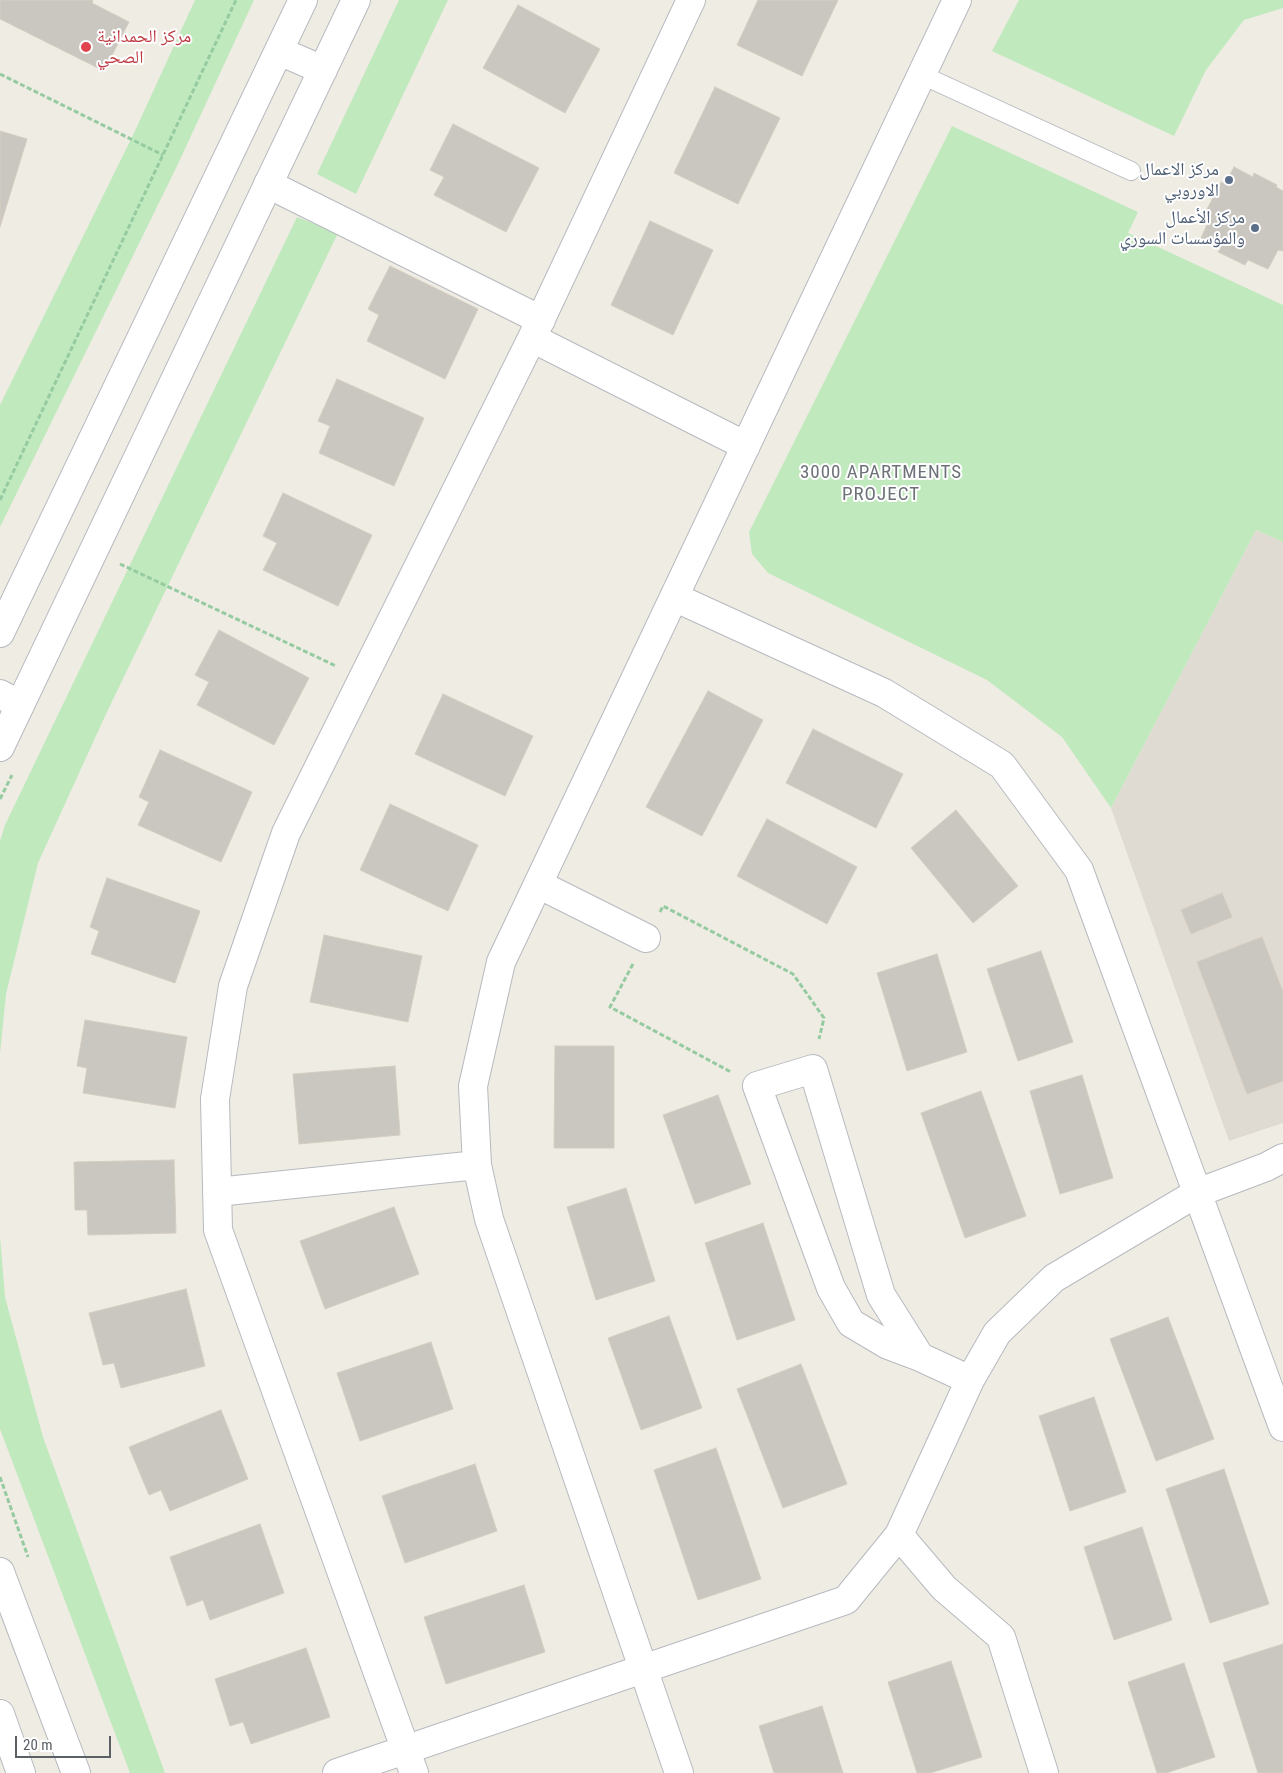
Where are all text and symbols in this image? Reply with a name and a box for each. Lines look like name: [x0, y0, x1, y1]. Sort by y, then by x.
place label: مركز الحمدانية الصحي: [97, 26, 191, 68]
marker: مركز الحمدانية الصحي: [79, 40, 93, 54]
place label: مركز الاعمال الاوروبي: [1139, 159, 1219, 202]
marker: مركز الاعمال الاوروبي: [1223, 174, 1235, 186]
place label: مركز الأعمال والمؤسسات السوري: [1120, 207, 1245, 250]
marker: مركز الأعمال والمؤسسات السوري: [1249, 222, 1261, 234]
district label: 3000 APARTMENTS PROJECT: [798, 462, 964, 506]
scale bar: [18, 1726, 114, 1758]
text: 20 m: [23, 1736, 53, 1754]

